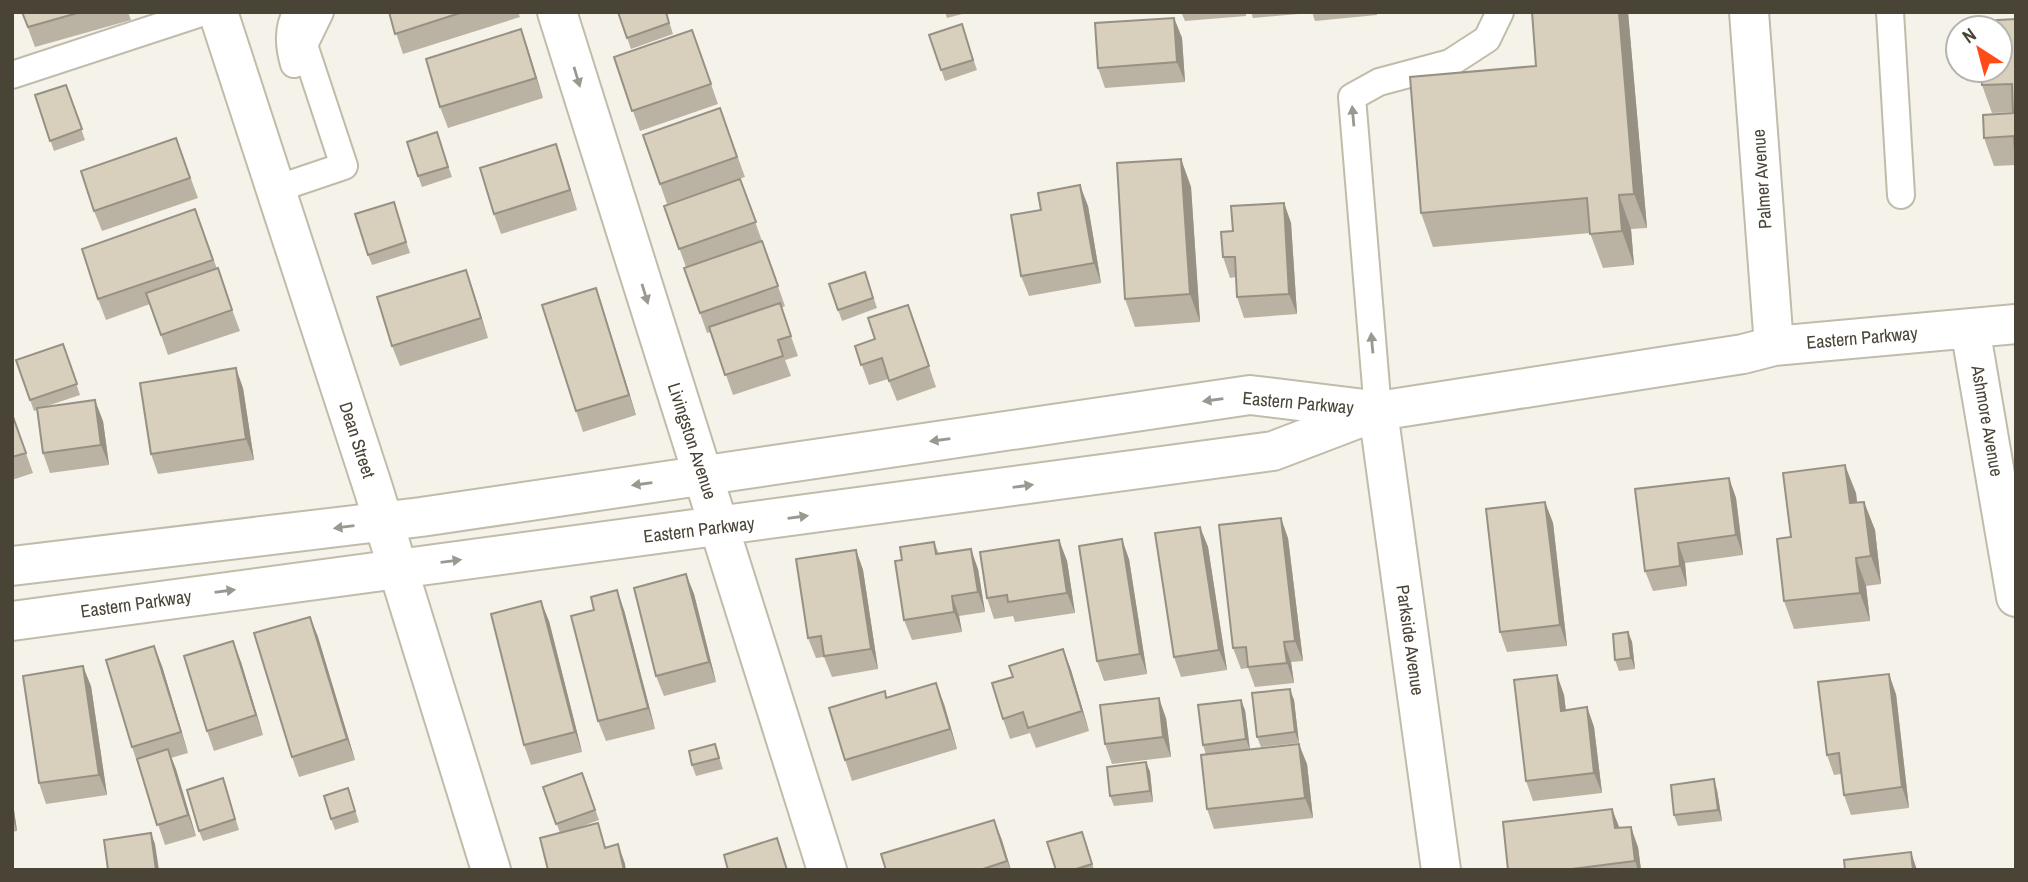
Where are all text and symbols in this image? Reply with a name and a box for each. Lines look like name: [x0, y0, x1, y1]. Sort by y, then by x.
north arrow: [1944, 14, 2014, 84]
text: N: [1957, 21, 1981, 49]
one-way arrow: [573, 67, 583, 88]
one-way arrow: [1347, 105, 1358, 127]
street label: Palmer Avenue: [1746, 128, 1777, 230]
one-way arrow: [641, 284, 651, 305]
street label: Eastern Parkway: [1805, 320, 1919, 355]
one-way arrow: [1366, 332, 1377, 354]
street label: Ashmore Avenue: [1965, 363, 2010, 478]
street label: Livingston Avenue: [662, 379, 723, 502]
street label: Eastern Parkway: [1241, 385, 1355, 420]
one-way arrow: [1202, 395, 1224, 406]
street label: Dean Street: [333, 399, 382, 481]
one-way arrow: [929, 435, 951, 446]
one-way arrow: [631, 479, 653, 490]
one-way arrow: [1013, 480, 1035, 491]
street label: Eastern Parkway: [642, 510, 756, 549]
one-way arrow: [787, 511, 809, 522]
one-way arrow: [333, 521, 355, 532]
one-way arrow: [440, 555, 462, 566]
street label: Eastern Parkway: [79, 583, 194, 624]
street label: Parkside Avenue: [1390, 583, 1431, 697]
one-way arrow: [215, 585, 237, 596]

